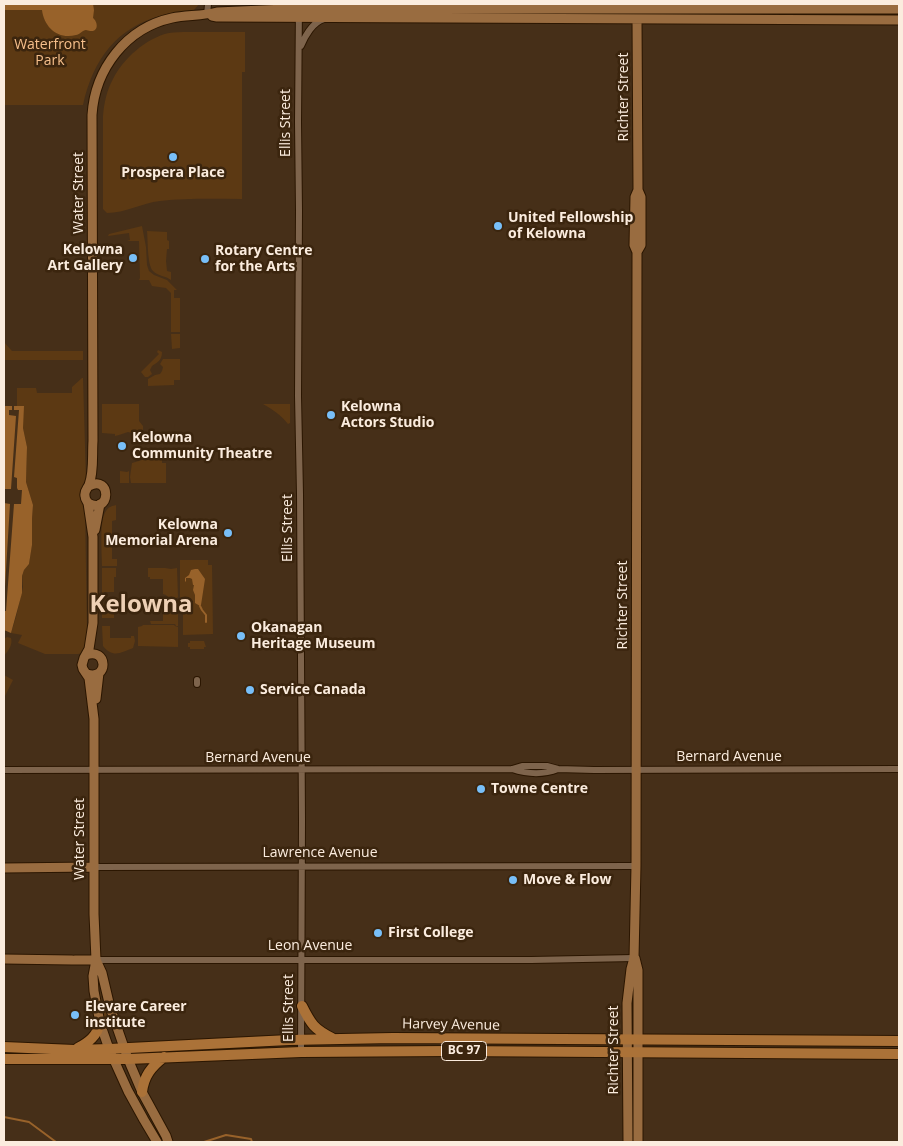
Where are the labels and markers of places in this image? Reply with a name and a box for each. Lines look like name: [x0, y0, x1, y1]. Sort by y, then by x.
marker: Prospera Place: [167, 151, 179, 163]
place label: Prospera Place: [121, 165, 225, 181]
place label: United Fellowship of Kelowna: [508, 210, 633, 242]
marker: United Fellowship of Kelowna: [492, 220, 504, 232]
place label: Kelowna Art Gallery: [48, 242, 123, 274]
place label: Rotary Centre for the Arts: [215, 243, 313, 276]
marker: Kelowna Art Gallery: [127, 252, 139, 264]
marker: Rotary Centre for the Arts: [199, 253, 211, 265]
place label: Kelowna Actors Studio: [341, 399, 434, 432]
marker: Kelowna Actors Studio: [325, 409, 337, 421]
place label: Kelowna Community Theatre: [132, 430, 272, 462]
marker: Kelowna Community Theatre: [116, 440, 128, 452]
place label: Kelowna Memorial Arena: [105, 517, 218, 550]
marker: Kelowna Memorial Arena: [222, 527, 234, 539]
place label: Okanagan Heritage Museum: [251, 620, 376, 652]
marker: Okanagan Heritage Museum: [235, 630, 247, 642]
place label: Service Canada: [260, 682, 366, 698]
marker: Service Canada: [244, 684, 256, 696]
place label: Towne Centre: [491, 781, 588, 797]
marker: Towne Centre: [475, 783, 487, 795]
place label: Move & Flow: [523, 872, 611, 888]
marker: Move & Flow: [507, 874, 519, 886]
place label: First College: [388, 925, 474, 941]
marker: First College: [372, 927, 384, 939]
place label: Elevare Career institute: [85, 999, 187, 1032]
marker: Elevare Career institute: [69, 1009, 81, 1021]

